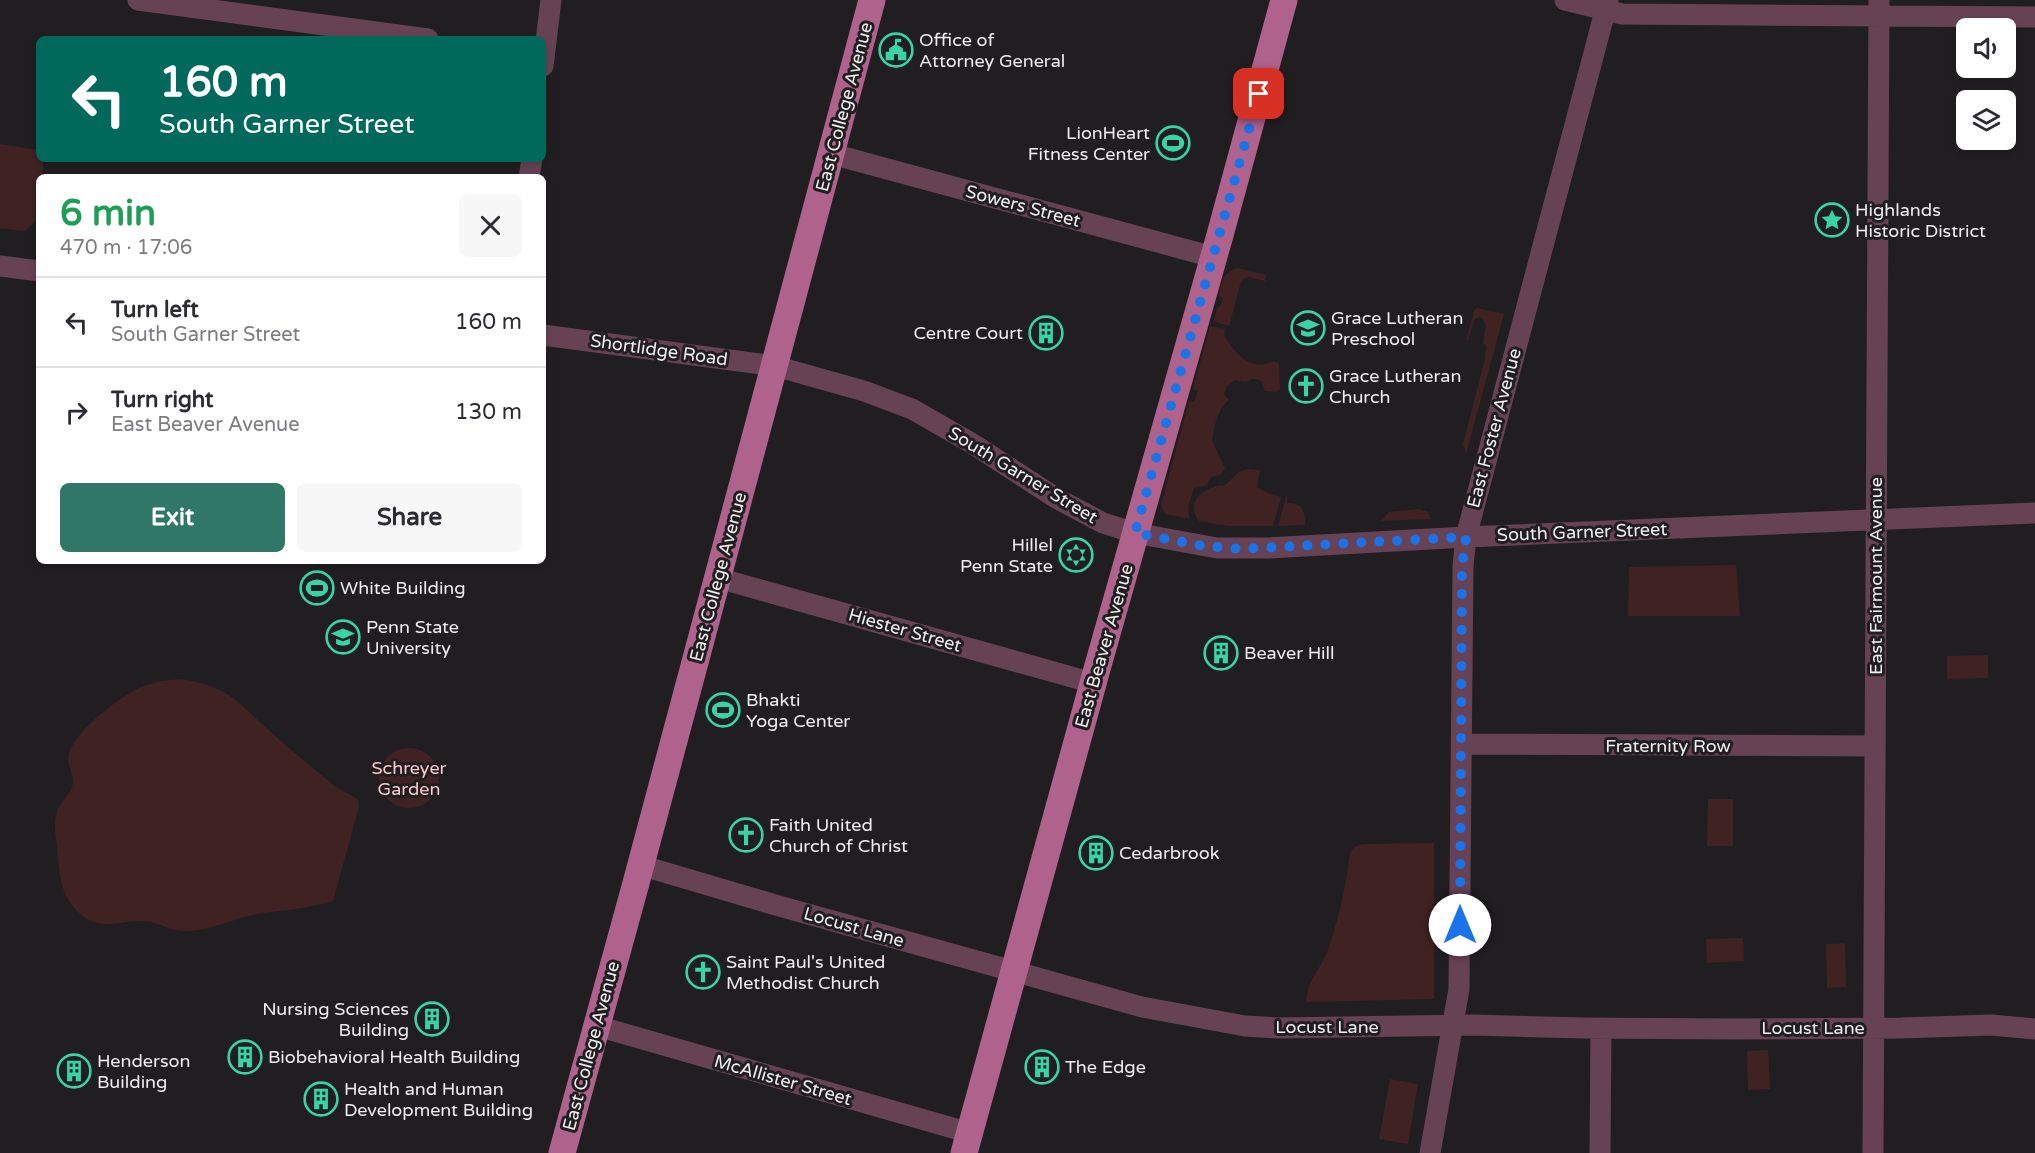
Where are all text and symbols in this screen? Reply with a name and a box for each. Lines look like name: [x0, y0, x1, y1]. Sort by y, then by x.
map controls: [1956, 18, 2016, 150]
button: sound: [1956, 18, 2016, 78]
street label: East College Avenue: [811, 20, 877, 194]
place label: Office of Attorney General: [919, 29, 1065, 72]
public building icon: Office of Attorney General: [878, 32, 914, 68]
text: 160 m: [159, 57, 288, 108]
icon: left: [60, 60, 138, 138]
pin: [1233, 68, 1284, 119]
icon: arrive: [1242, 77, 1275, 110]
button: layers: [1956, 90, 2016, 150]
text: South Garner Street: [159, 108, 414, 141]
place label: LionHeart Fitness Center: [1028, 122, 1150, 165]
sports icon: LionHeart Fitness Center: [1155, 125, 1191, 161]
street label: Sowers Street: [963, 180, 1083, 232]
text: 6 min: [60, 192, 156, 235]
button: close: [459, 194, 522, 257]
place label: Highlands Historic District: [1855, 199, 1986, 242]
place icon: Highlands Historic District: [1814, 202, 1850, 238]
text: 470 m · 17:06: [60, 236, 192, 260]
text: Turn left: [111, 297, 199, 323]
icon: left: [60, 306, 93, 339]
place label: Grace Lutheran Preschool: [1331, 307, 1463, 350]
text: 160 m: [455, 309, 522, 335]
school or university icon: Grace Lutheran Preschool: [1290, 310, 1326, 346]
building icon: Centre Court: [1028, 315, 1064, 351]
place label: Centre Court: [914, 322, 1023, 344]
text: South Garner Street: [111, 323, 300, 347]
street label: Shortlidge Road: [589, 329, 729, 371]
street label: East Foster Avenue: [1462, 346, 1526, 510]
place label: Grace Lutheran Church: [1329, 365, 1461, 408]
church icon: Grace Lutheran Church: [1288, 368, 1324, 404]
text: Turn right: [111, 387, 213, 413]
icon: right: [60, 396, 93, 429]
text: 130 m: [455, 399, 522, 425]
text: East Beaver Avenue: [111, 413, 300, 437]
street label: South Garner Street: [944, 422, 1102, 528]
street label: East Fairmount Avenue: [1865, 477, 1887, 675]
button: Exit: [60, 483, 285, 552]
button: Share: [297, 483, 522, 552]
street label: East College Avenue: [685, 490, 751, 664]
street label: South Garner Street: [1497, 518, 1668, 546]
place label: Hillel Penn State: [960, 534, 1053, 577]
synagogue icon: Hillel Penn State: [1058, 537, 1094, 573]
street label: East Beaver Avenue: [1070, 561, 1138, 731]
sports icon: White Building: [299, 570, 335, 606]
place label: White Building: [340, 577, 466, 599]
street label: Hiester Street: [846, 603, 964, 657]
place label: Penn State University: [366, 616, 459, 659]
school or university icon: Penn State University: [325, 619, 361, 655]
building icon: Beaver Hill: [1203, 635, 1239, 671]
place label: Beaver Hill: [1244, 642, 1335, 664]
place label: Bhakti Yoga Center: [746, 689, 850, 732]
sports icon: Bhakti Yoga Center: [705, 692, 741, 728]
street label: Fraternity Row: [1605, 735, 1731, 757]
park label: Schreyer Garden: [372, 757, 447, 800]
place label: Faith United Church of Christ: [769, 814, 908, 857]
church icon: Faith United Church of Christ: [728, 817, 764, 853]
building icon: Cedarbrook: [1078, 835, 1114, 871]
place label: Cedarbrook: [1119, 842, 1220, 864]
position arrow: [1428, 893, 1492, 957]
street label: Locust Lane: [801, 902, 907, 952]
place label: Saint Paul's United Methodist Church: [726, 951, 885, 994]
church icon: Saint Paul's United Methodist Church: [685, 954, 721, 990]
street label: East College Avenue: [558, 959, 624, 1133]
place label: Nursing Sciences Building: [262, 998, 409, 1041]
building icon: Nursing Sciences Building: [414, 1001, 450, 1037]
street label: Locust Lane: [1275, 1016, 1379, 1038]
street label: Locust Lane: [1761, 1017, 1865, 1039]
building icon: Biobehavioral Health Building: [227, 1039, 263, 1075]
place label: Biobehavioral Health Building: [268, 1046, 520, 1068]
building icon: The Edge: [1024, 1049, 1060, 1085]
place label: Henderson Building: [97, 1050, 190, 1093]
street label: McAllister Street: [712, 1050, 854, 1110]
building icon: Henderson Building: [56, 1053, 92, 1089]
place label: The Edge: [1065, 1056, 1146, 1078]
place label: Health and Human Development Building: [344, 1078, 533, 1121]
building icon: Health and Human Development Building: [303, 1081, 339, 1117]

